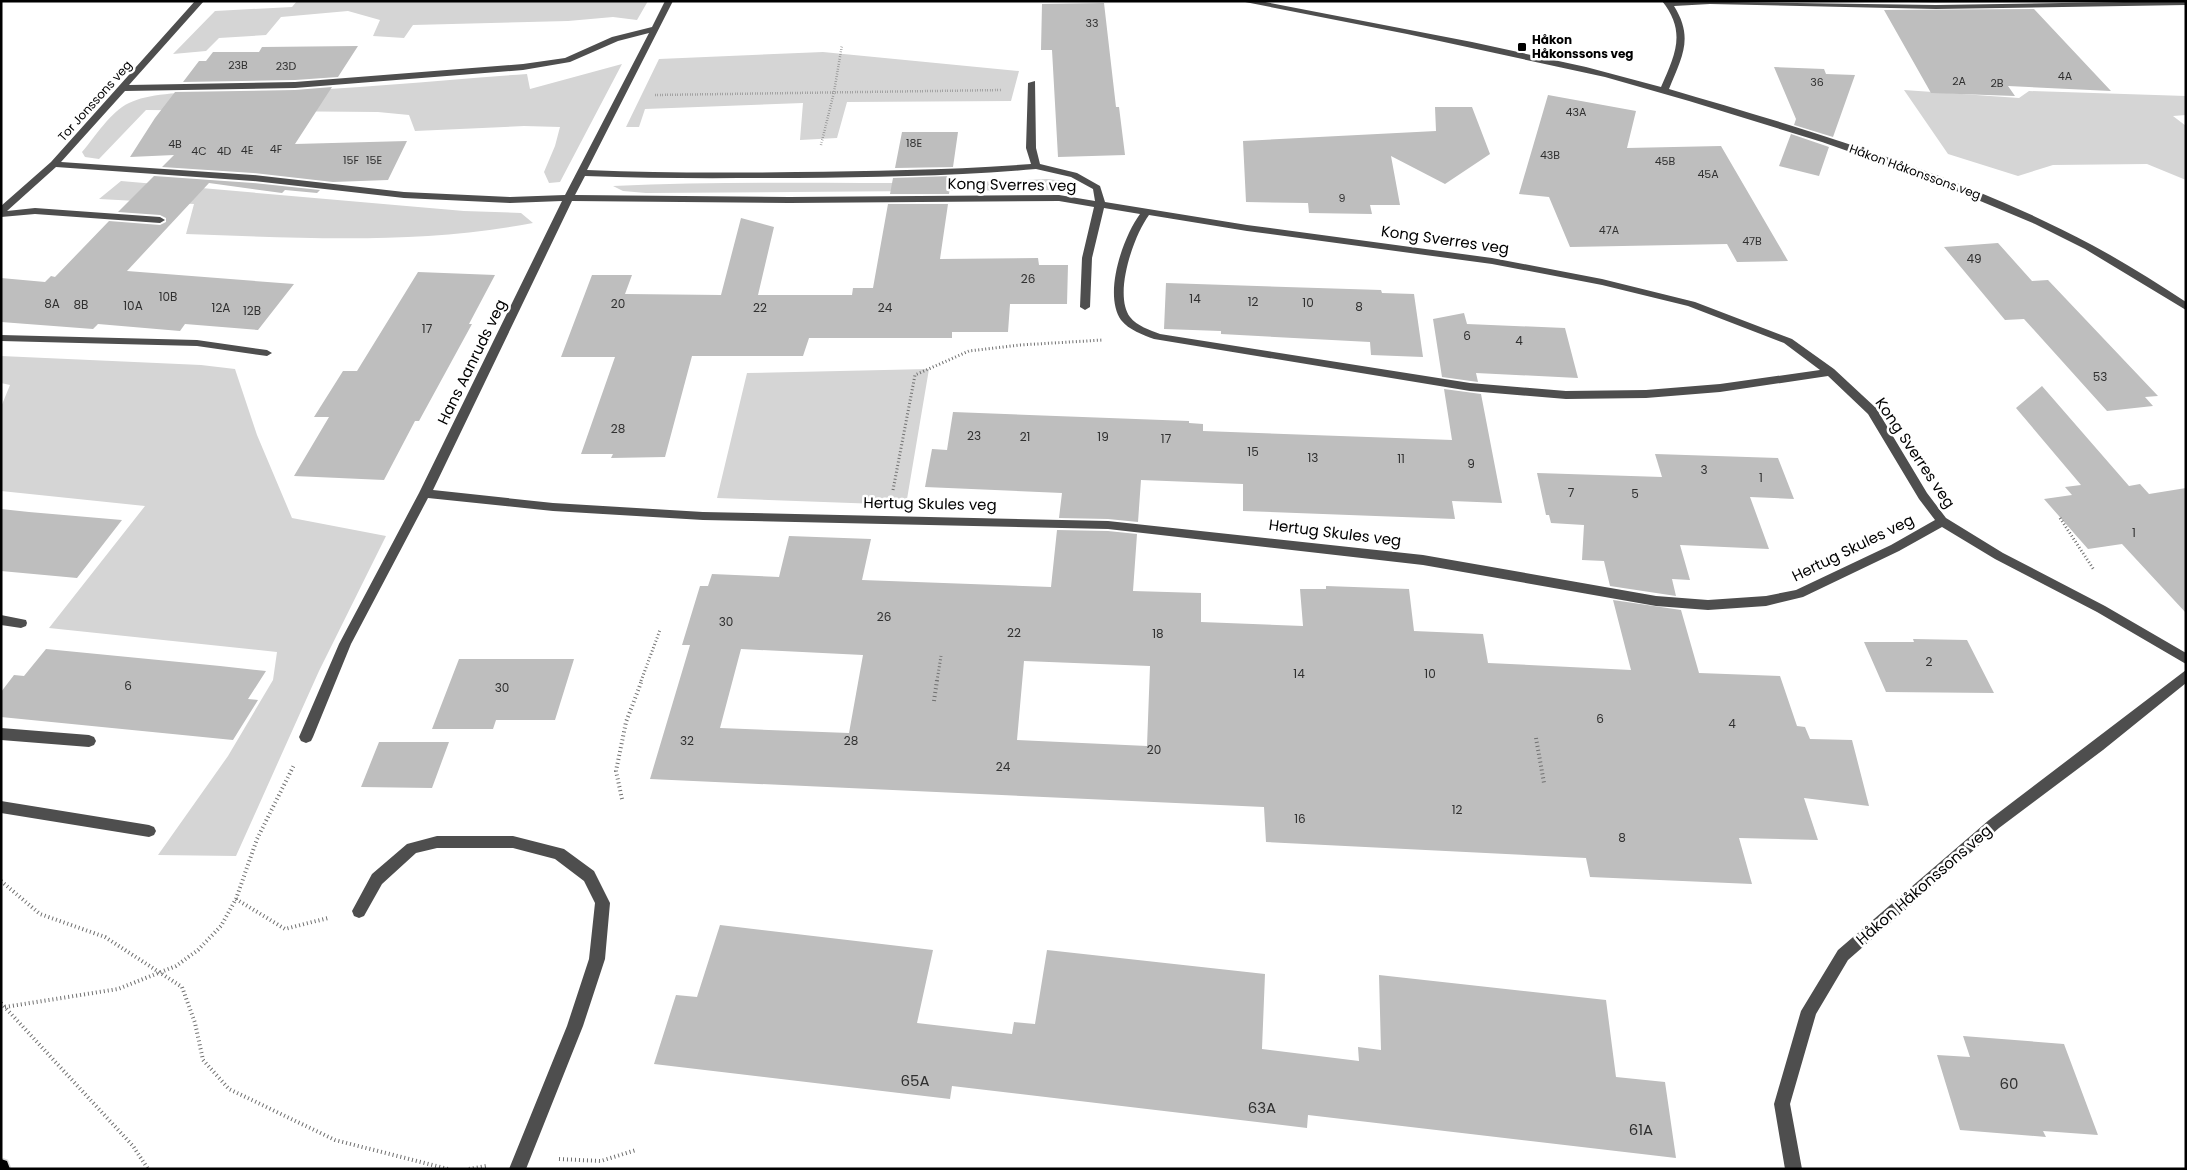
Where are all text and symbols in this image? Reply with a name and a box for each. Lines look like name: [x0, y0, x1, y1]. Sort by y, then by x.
house number: 33: [1086, 15, 1098, 31]
place label: Håkon Håkonssons veg: [1532, 31, 1634, 62]
marker: Håkon Håkonssons veg: [1516, 41, 1528, 53]
street label: Tor Jonssons veg: [54, 57, 135, 145]
house number: 23B: [228, 57, 248, 73]
house number: 23D: [276, 58, 297, 74]
house number: 4A: [2058, 68, 2073, 84]
house number: 2A: [1952, 73, 1966, 89]
house number: 36: [1810, 74, 1824, 90]
house number: 2B: [1990, 75, 2004, 91]
house number: 43A: [1566, 104, 1587, 120]
house number: 18E: [906, 135, 922, 151]
house number: 4B: [168, 136, 182, 152]
street label: Håkon Håkonssons veg: [1847, 140, 1983, 203]
house number: 4F: [270, 141, 283, 157]
house number: 4E: [241, 142, 253, 158]
house number: 4C: [191, 143, 207, 159]
house number: 4D: [217, 143, 232, 159]
house number: 43B: [1540, 147, 1560, 163]
house number: 15F: [343, 152, 359, 168]
house number: 15E: [366, 152, 382, 168]
house number: 45B: [1655, 153, 1676, 169]
house number: 45A: [1697, 166, 1719, 182]
street label: Kong Sverres veg: [947, 173, 1077, 196]
house number: 9: [1339, 190, 1346, 206]
street label: Kong Sverres veg: [1380, 220, 1510, 259]
house number: 47A: [1599, 222, 1620, 238]
house number: 47B: [1742, 233, 1762, 249]
house number: 49: [1966, 250, 1982, 267]
house number: 26: [1021, 270, 1035, 287]
house number: 10B: [159, 288, 177, 305]
house number: 14: [1189, 290, 1201, 307]
house number: 12: [1248, 293, 1258, 310]
house number: 10: [1302, 294, 1314, 311]
house number: 8A: [44, 295, 60, 312]
house number: 20: [611, 295, 625, 312]
house number: 8B: [74, 296, 88, 313]
street label: Hans Aanruds veg: [432, 296, 511, 428]
house number: 10A: [123, 297, 143, 314]
house number: 8: [1355, 298, 1363, 315]
house number: 12A: [212, 299, 230, 316]
house number: 22: [753, 299, 767, 316]
house number: 24: [878, 299, 893, 316]
house number: 12B: [243, 302, 261, 319]
house number: 17: [422, 320, 433, 337]
house number: 6: [1463, 327, 1471, 344]
house number: 4: [1515, 332, 1523, 349]
house number: 53: [2093, 368, 2107, 385]
street label: Kong Sverres veg: [1871, 393, 1960, 512]
house number: 28: [611, 420, 625, 437]
house number: 23: [967, 427, 981, 444]
house number: 21: [1020, 428, 1030, 445]
house number: 19: [1097, 428, 1109, 445]
house number: 17: [1161, 430, 1172, 447]
house number: 15: [1247, 443, 1259, 460]
house number: 13: [1308, 449, 1318, 466]
house number: 11: [1397, 450, 1405, 467]
house number: 9: [1467, 455, 1475, 472]
house number: 3: [1700, 461, 1708, 478]
house number: 1: [1759, 469, 1763, 486]
house number: 7: [1568, 484, 1575, 501]
house number: 5: [1631, 485, 1639, 502]
street label: Hertug Skules veg: [863, 492, 997, 515]
street label: Hertug Skules veg: [1788, 509, 1917, 586]
street label: Hertug Skules veg: [1268, 514, 1402, 551]
house number: 1: [2132, 524, 2136, 541]
house number: 26: [877, 608, 891, 625]
house number: 30: [719, 613, 733, 630]
house number: 22: [1007, 624, 1021, 641]
house number: 18: [1152, 625, 1164, 642]
house number: 2: [1926, 653, 1933, 670]
house number: 14: [1293, 665, 1305, 682]
house number: 10: [1424, 665, 1436, 682]
house number: 6: [124, 677, 132, 694]
house number: 30: [495, 679, 509, 696]
house number: 6: [1596, 710, 1604, 727]
house number: 4: [1728, 715, 1736, 732]
house number: 32: [680, 732, 694, 749]
house number: 28: [844, 732, 858, 749]
house number: 20: [1147, 741, 1161, 758]
house number: 24: [996, 758, 1011, 775]
house number: 12: [1452, 801, 1462, 818]
house number: 16: [1294, 810, 1306, 827]
street label: Håkon Håkonssons veg: [1851, 820, 1996, 949]
house number: 8: [1618, 829, 1626, 846]
house number: 65A: [900, 1070, 930, 1091]
house number: 60: [2000, 1073, 2018, 1094]
house number: 63A: [1248, 1097, 1276, 1118]
house number: 61A: [1629, 1119, 1653, 1140]

